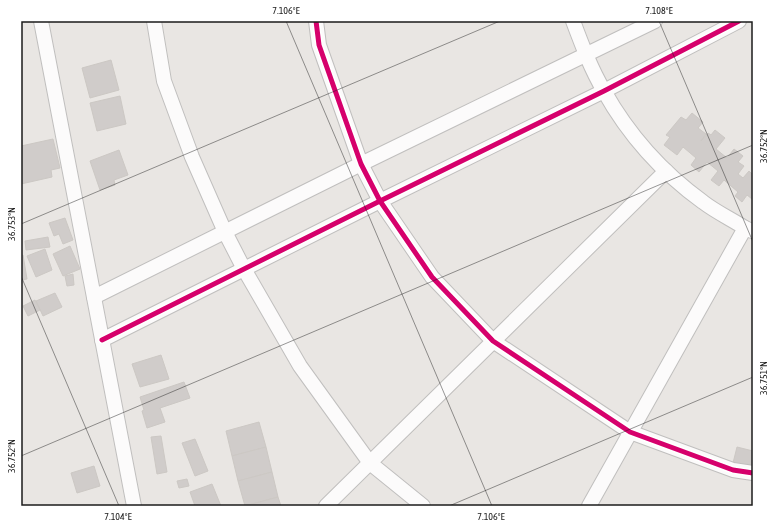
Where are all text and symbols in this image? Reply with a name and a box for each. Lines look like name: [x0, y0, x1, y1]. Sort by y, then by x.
text: 7.106°E: [272, 5, 301, 16]
text: 7.108°E: [645, 5, 674, 16]
text: 36.752°N: [758, 129, 769, 163]
text: 36.753°N: [6, 207, 17, 241]
text: 36.751°N: [758, 361, 769, 395]
text: 36.752°N: [6, 439, 17, 473]
text: 7.104°E: [104, 511, 133, 522]
text: 7.106°E: [477, 511, 506, 522]

